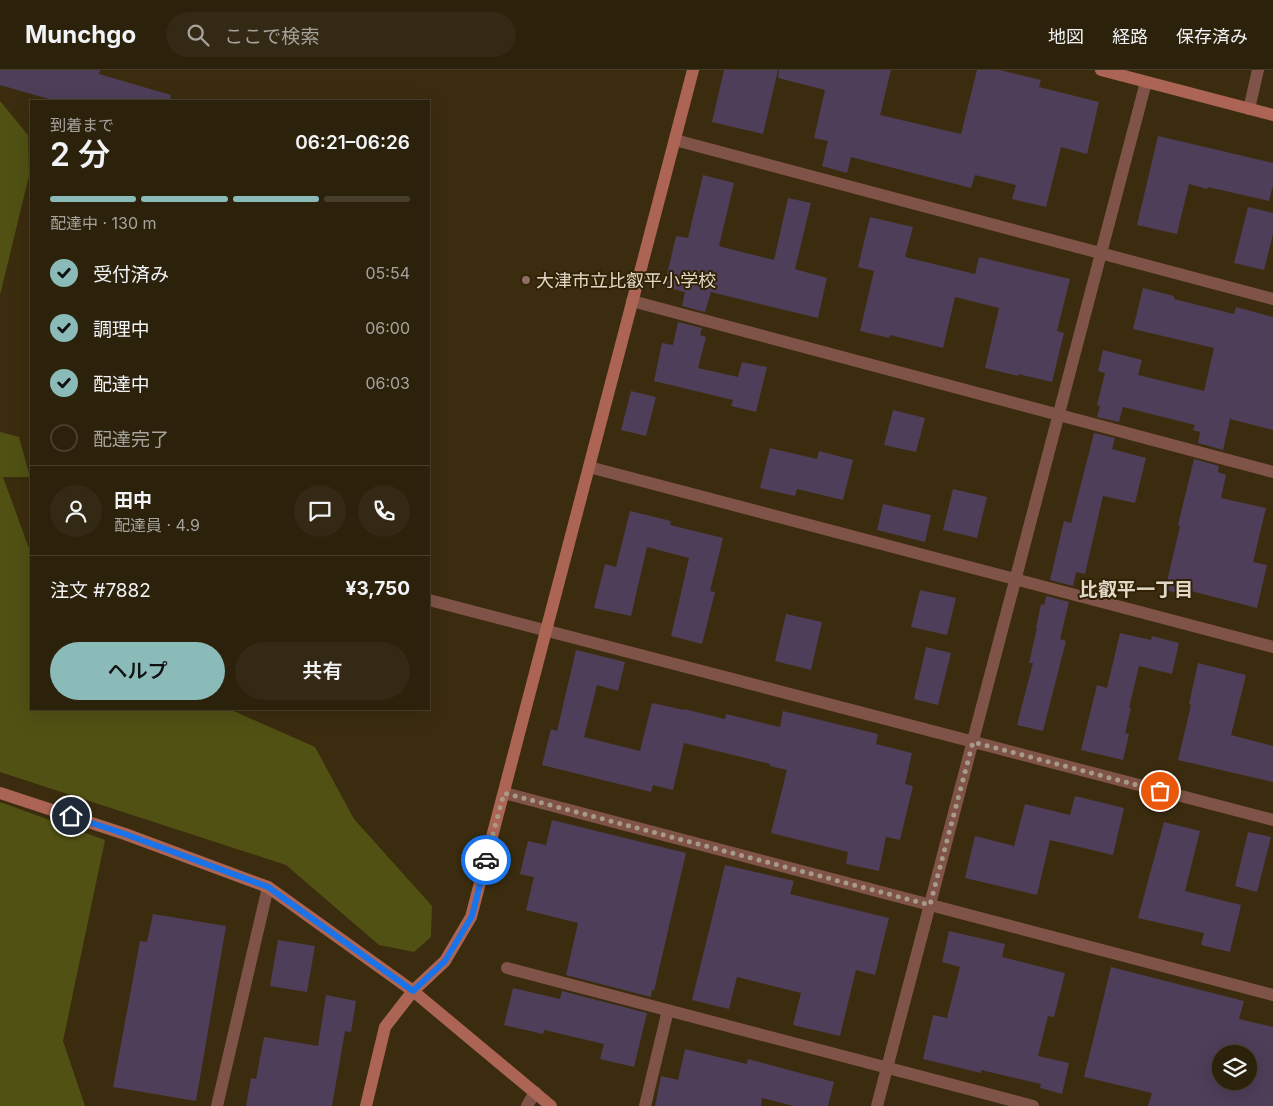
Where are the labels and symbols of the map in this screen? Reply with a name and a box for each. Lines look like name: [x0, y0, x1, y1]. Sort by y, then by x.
place label: 大津市立比叡平小学校: [536, 270, 716, 291]
marker: 大津市立比叡平小学校: [520, 274, 532, 286]
district label: 比叡平一丁目: [1079, 578, 1193, 601]
pin: [1139, 770, 1181, 812]
pin: [50, 795, 92, 837]
courier: [461, 835, 511, 885]

